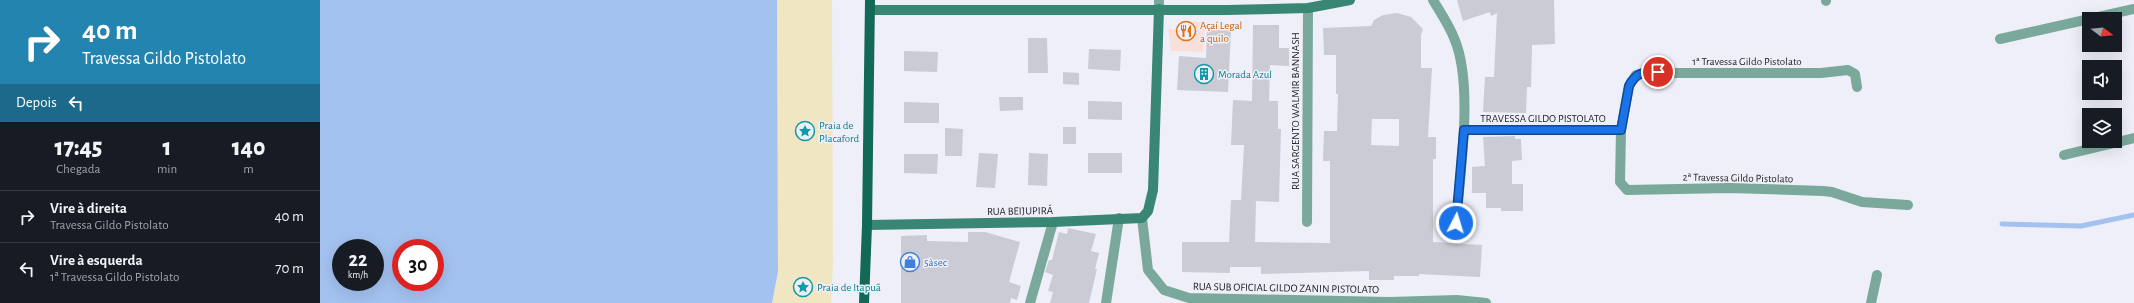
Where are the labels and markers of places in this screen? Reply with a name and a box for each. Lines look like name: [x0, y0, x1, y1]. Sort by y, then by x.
restaurant icon: Açaí Legal a quilo: [1175, 20, 1197, 42]
place label: Açaí Legal a quilo: [1200, 20, 1242, 44]
pin: [1641, 55, 1675, 89]
building icon: Morada Azul: [1193, 63, 1215, 85]
place label: Morada Azul: [1218, 69, 1272, 80]
place icon: Praia de Placaford: [794, 120, 816, 142]
place label: Praia de Placaford: [819, 120, 860, 144]
shop icon: 5àsec: [899, 251, 921, 273]
place label: 5àsec: [924, 257, 948, 268]
place icon: Praia de Itapuã: [792, 276, 814, 298]
place label: Praia de Itapuã: [817, 282, 881, 293]

